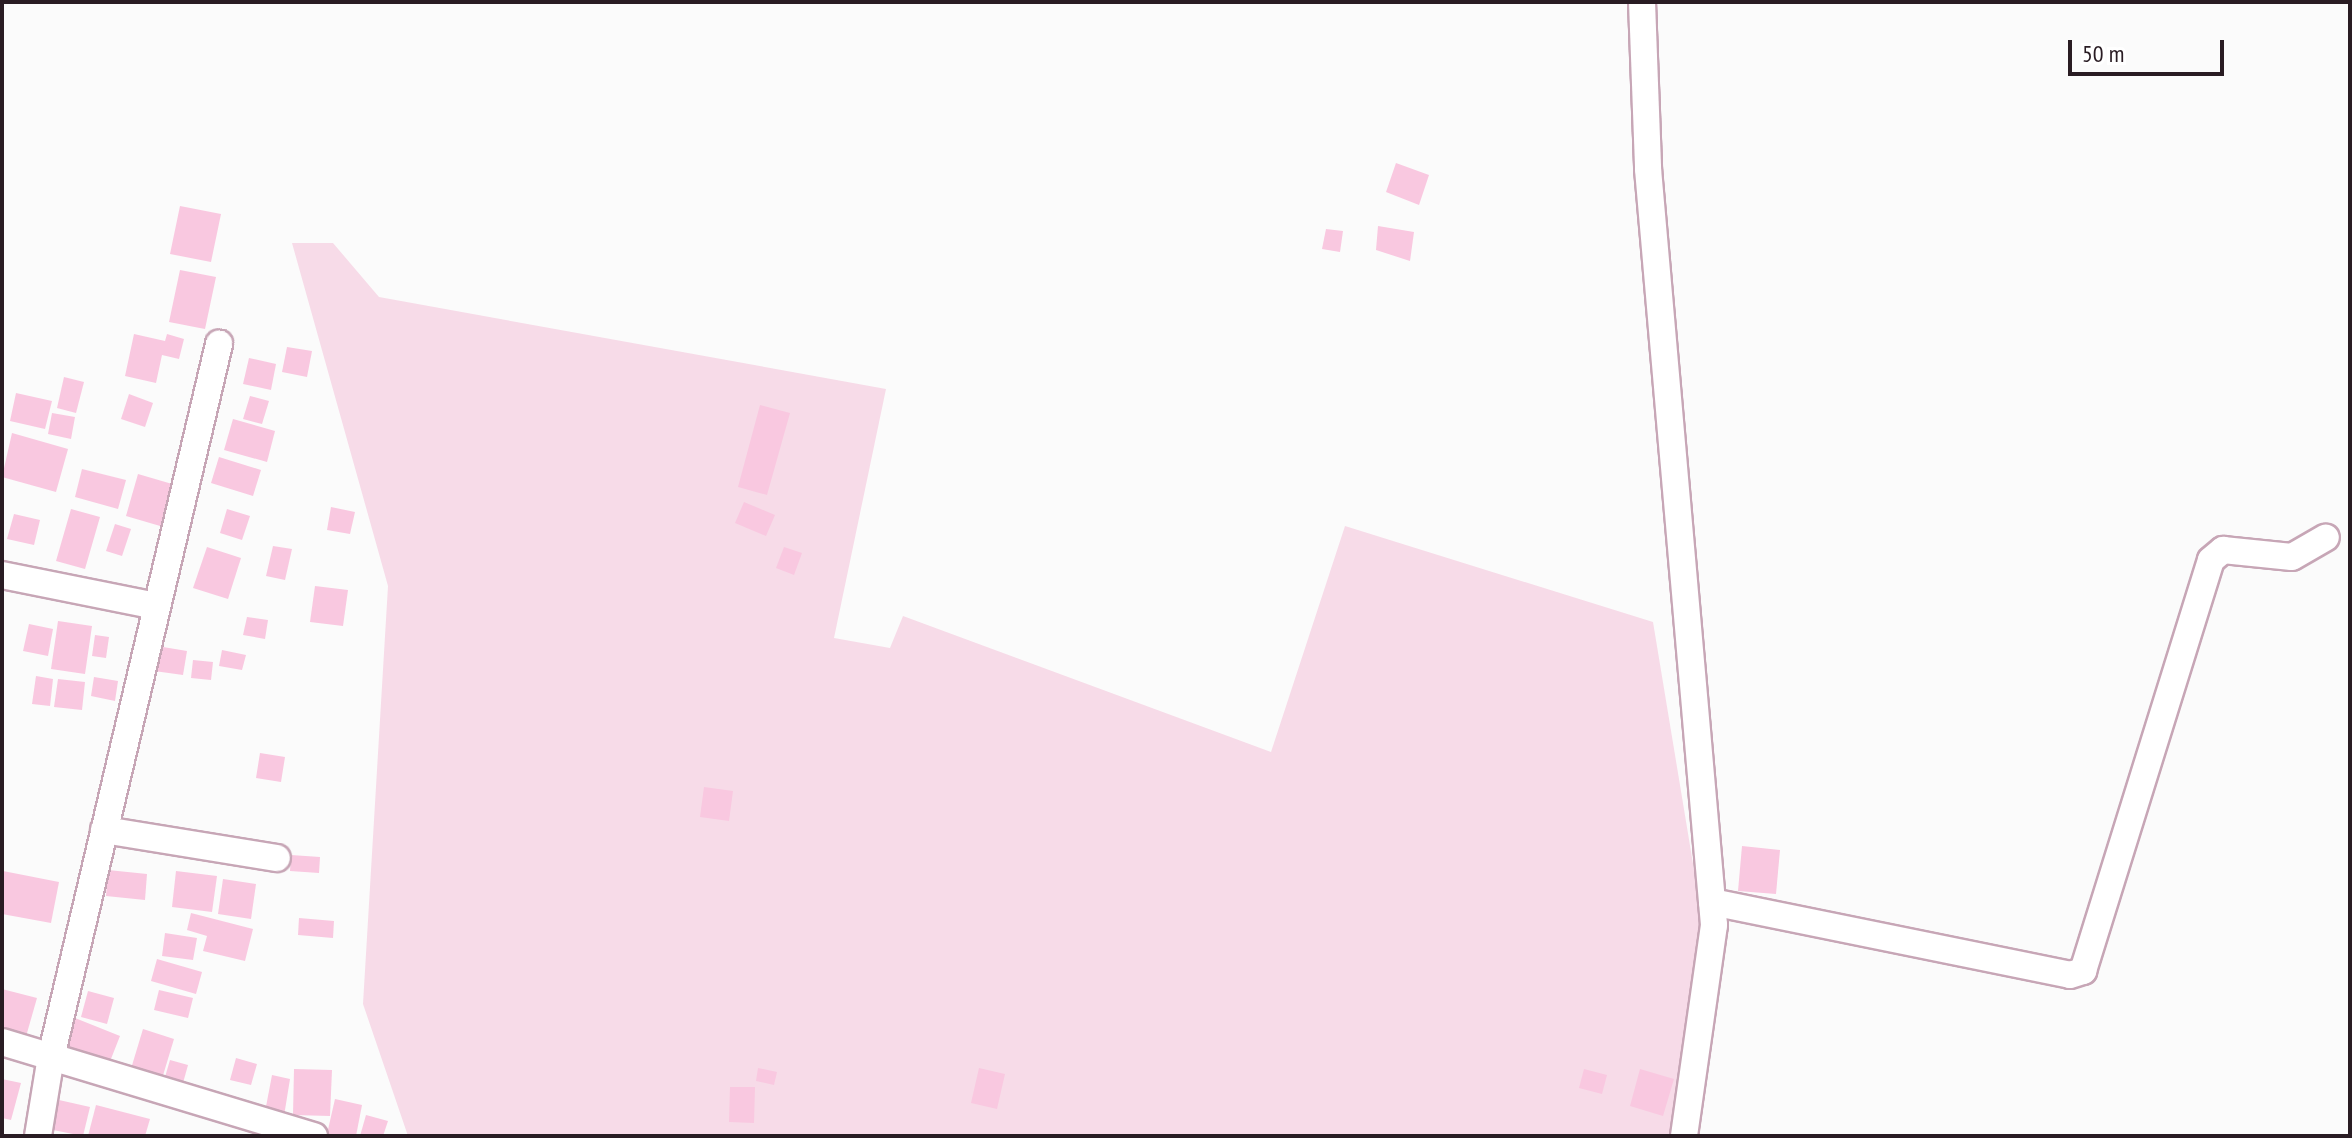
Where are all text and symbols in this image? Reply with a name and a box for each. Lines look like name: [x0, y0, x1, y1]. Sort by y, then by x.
scale bar: [2072, 24, 2228, 74]
text: 50 m: [2082, 38, 2124, 69]

